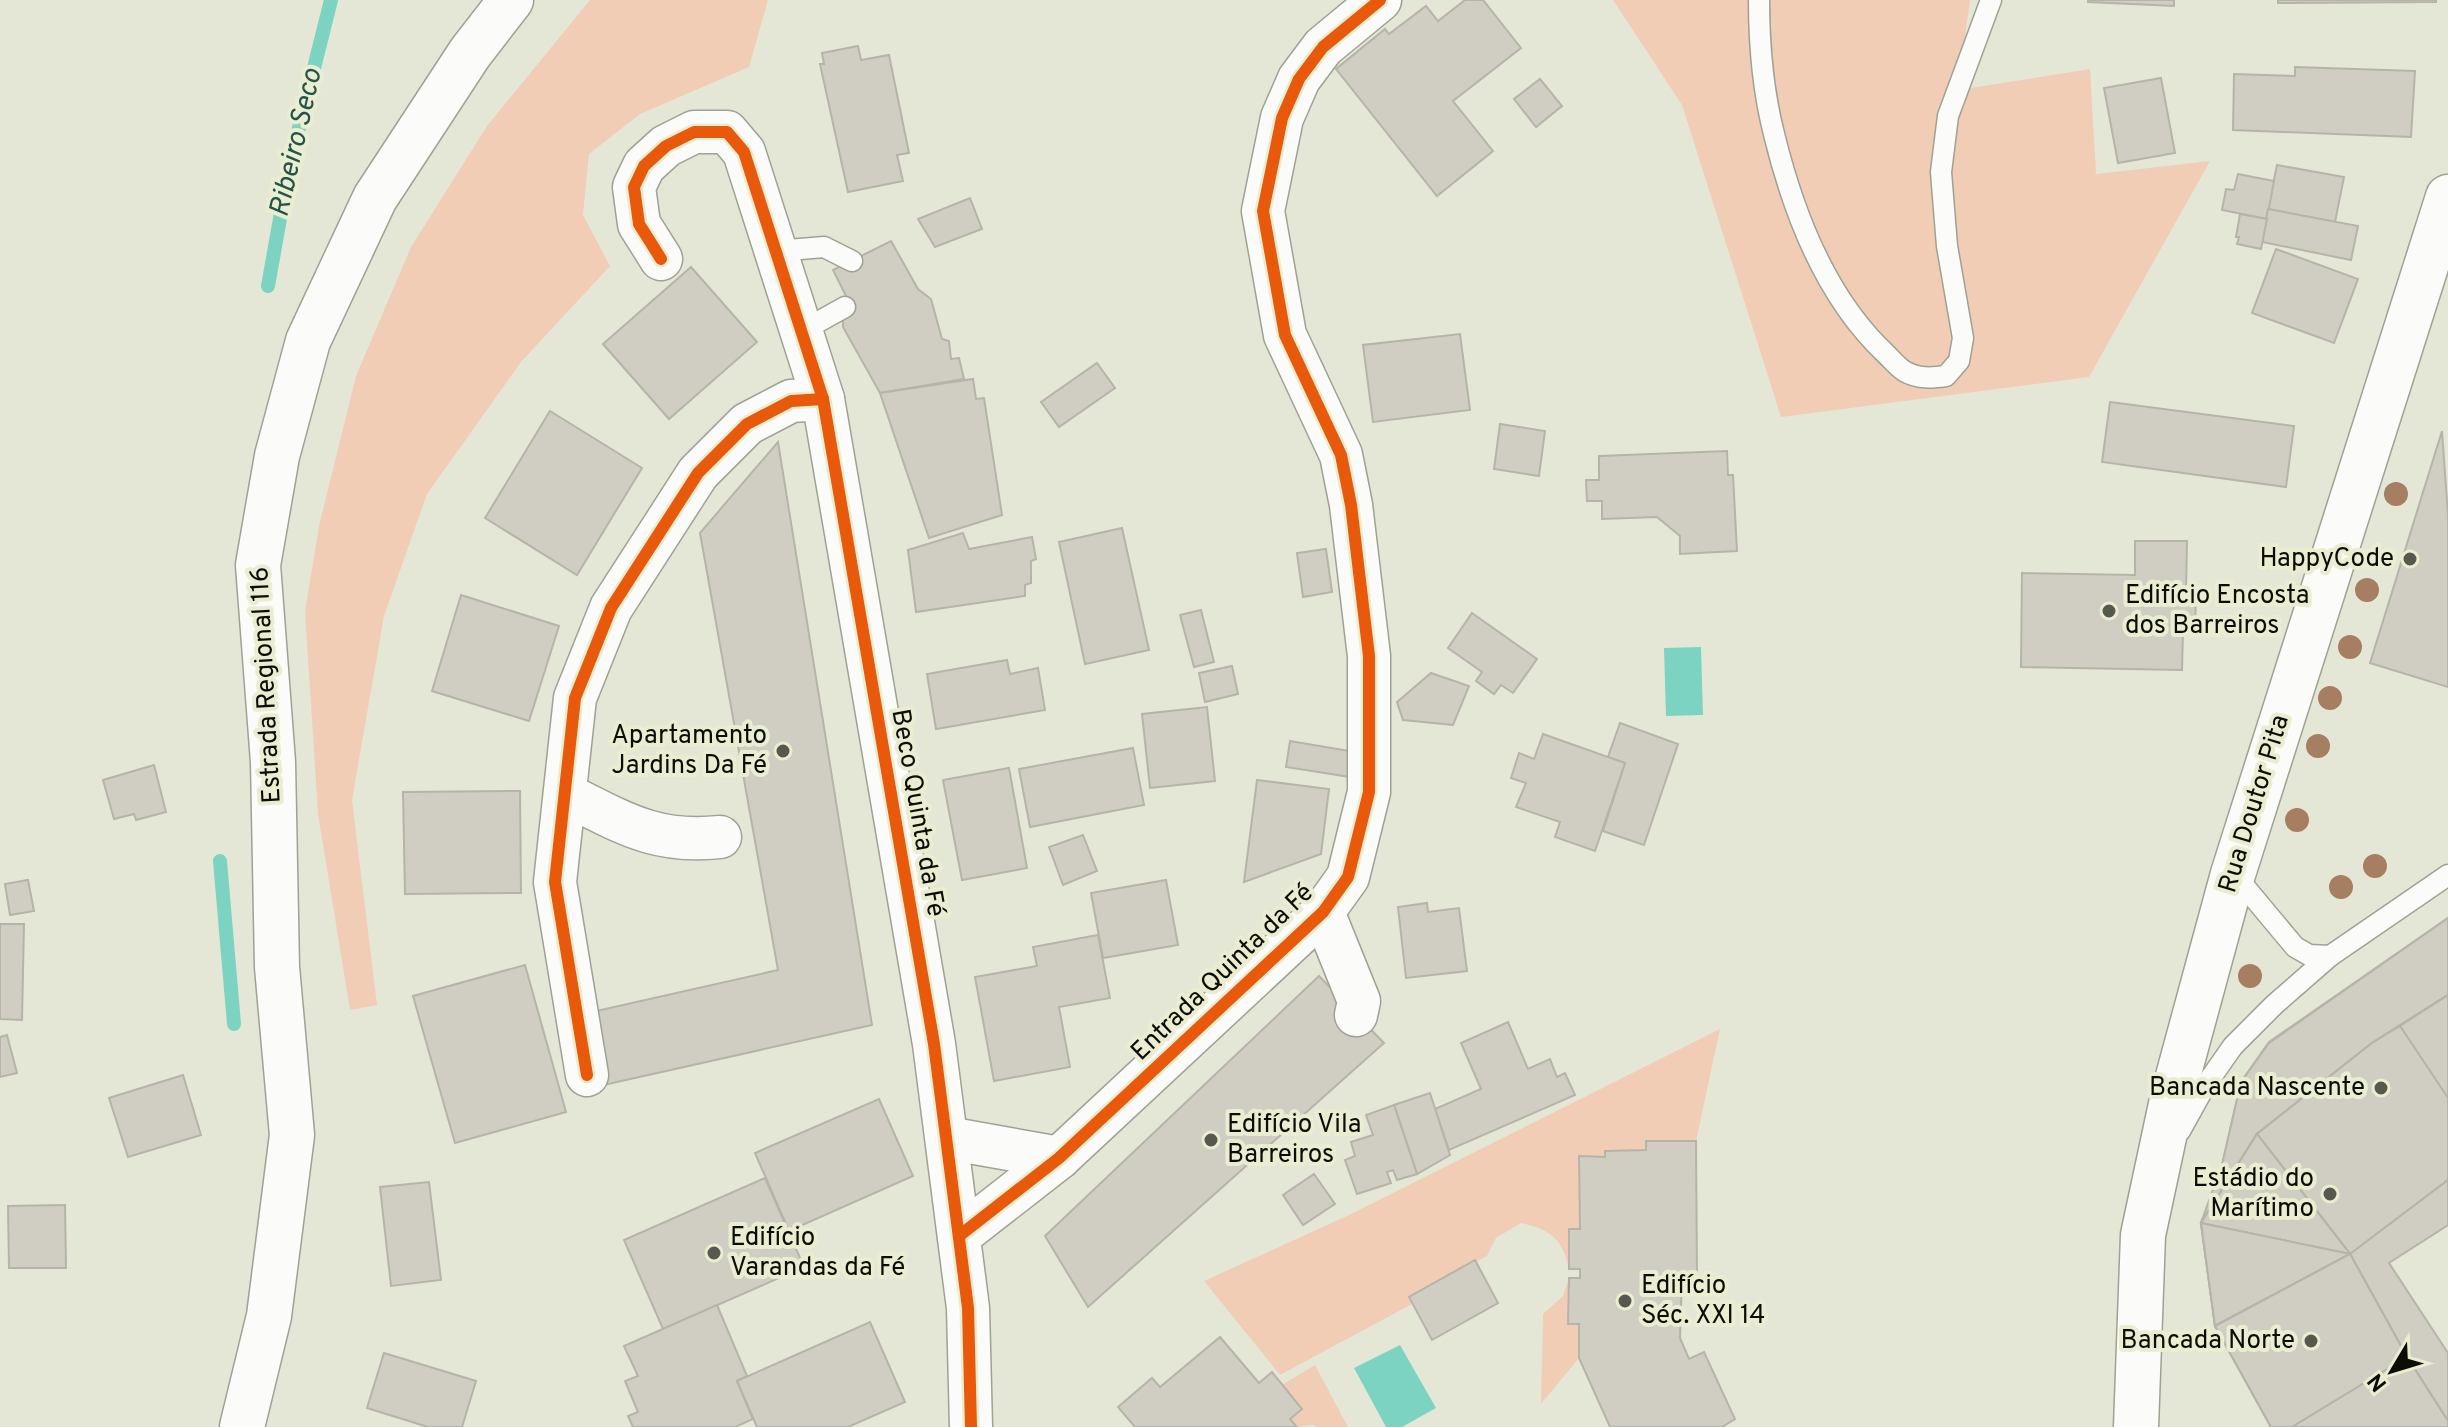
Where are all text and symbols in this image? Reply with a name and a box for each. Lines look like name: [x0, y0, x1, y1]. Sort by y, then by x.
water label: Ribeiro Seco: [262, 65, 332, 221]
place label: HappyCode: [2260, 543, 2394, 576]
marker: HappyCode: [2401, 550, 2419, 568]
street label: Estrada Regional 116: [244, 566, 290, 804]
place label: Edifício Encosta dos Barreiros: [2125, 580, 2309, 643]
marker: Edifício Encosta dos Barreiros: [2100, 602, 2118, 620]
street label: Beco Quinta da Fé: [882, 707, 952, 919]
street label: Rua Doutor Pita: [2212, 711, 2298, 897]
place label: Apartamento Jardins Da Fé: [611, 720, 767, 783]
marker: Apartamento Jardins Da Fé: [774, 742, 792, 760]
street label: Entrada Quinta da Fé: [1125, 877, 1321, 1069]
place label: Bancada Nascente: [2149, 1072, 2365, 1105]
marker: Bancada Nascente: [2372, 1079, 2390, 1097]
place label: Edifício Vila Barreiros: [1227, 1109, 1361, 1172]
marker: Edifício Vila Barreiros: [1202, 1131, 1220, 1149]
place label: Estádio do Marítimo: [2193, 1163, 2314, 1226]
marker: Estádio do Marítimo: [2321, 1185, 2339, 1203]
place label: Edifício Varandas da Fé: [730, 1222, 905, 1285]
marker: Edifício Varandas da Fé: [705, 1244, 723, 1262]
place label: Edifício Séc. XXI 14: [1641, 1270, 1765, 1333]
marker: Edifício Séc. XXI 14: [1616, 1292, 1634, 1310]
place label: Bancada Norte: [2121, 1325, 2295, 1358]
north arrow: [2352, 1331, 2432, 1411]
marker: Bancada Norte: [2302, 1332, 2320, 1350]
text: N: [2363, 1367, 2394, 1396]

